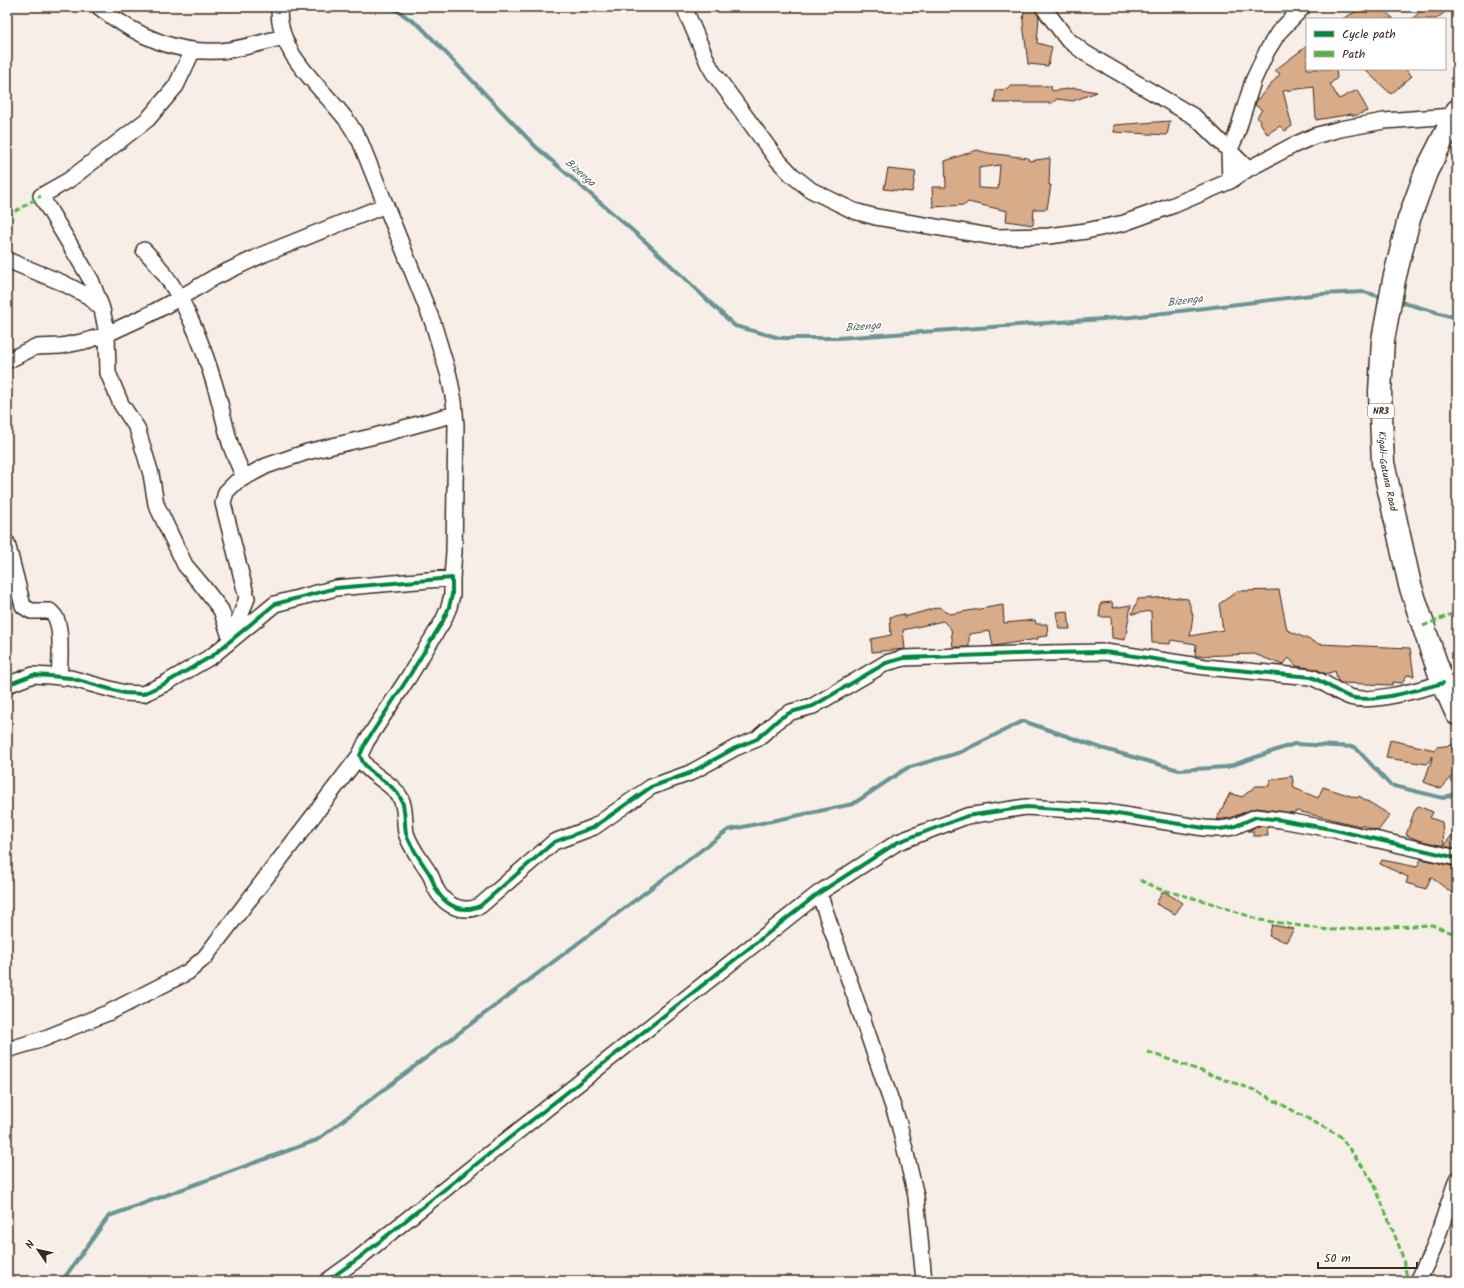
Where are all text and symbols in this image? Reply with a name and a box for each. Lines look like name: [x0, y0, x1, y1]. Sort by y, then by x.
legend: [1306, 18, 1446, 70]
text: Cycle path: [1342, 25, 1396, 44]
text: Path: [1342, 45, 1365, 64]
water label: Bizenga: [561, 155, 600, 192]
water label: Bizenga: [1166, 290, 1205, 312]
water label: Bizenga: [845, 317, 882, 337]
road number: NR3: [1368, 404, 1394, 418]
street label: Kigali-Gatuna Road: [1374, 431, 1402, 514]
north arrow: [18, 1230, 58, 1270]
text: N: [21, 1237, 40, 1253]
scale bar: [1318, 1244, 1417, 1270]
text: 50 m: [1324, 1249, 1351, 1268]

